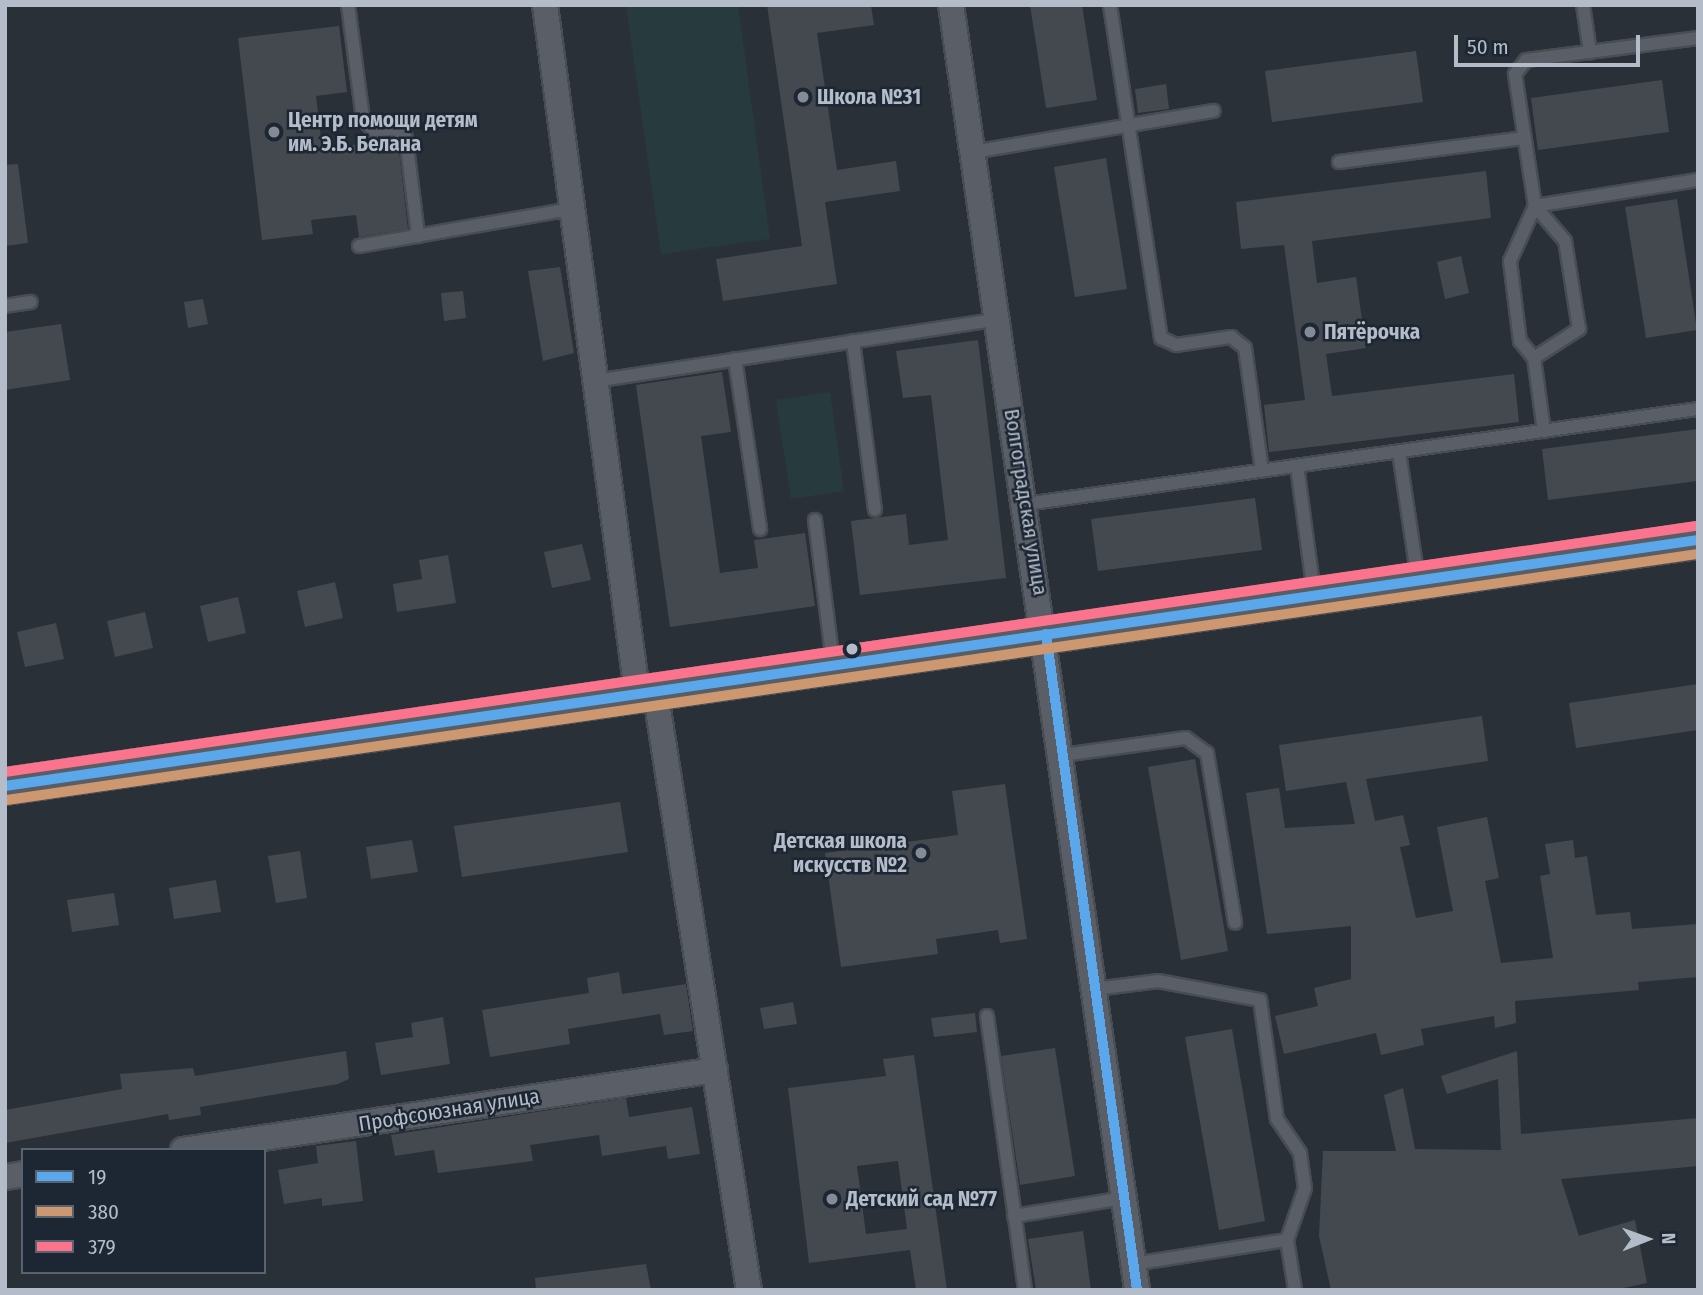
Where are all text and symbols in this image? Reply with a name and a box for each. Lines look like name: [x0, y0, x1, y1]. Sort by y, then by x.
scale bar: [1458, 21, 1644, 65]
text: 50 m: [1467, 34, 1509, 60]
place label: Школа №31: [817, 84, 921, 110]
marker: Школа №31: [795, 89, 811, 105]
place label: Центр помощи детям им. Э.Б. Белана: [288, 107, 478, 157]
marker: Центр помощи детям им. Э.Б. Белана: [266, 124, 282, 140]
place label: Пятёрочка: [1324, 319, 1420, 345]
marker: Пятёрочка: [1302, 324, 1318, 340]
street label: Волгоградская улица: [999, 407, 1053, 597]
unlabelled marker: [845, 642, 859, 656]
place label: Детская школа искусств №2: [774, 828, 907, 878]
marker: Детская школа искусств №2: [913, 845, 929, 861]
street label: Профсоюзная улица: [357, 1083, 541, 1137]
legend: [21, 1148, 266, 1274]
text: 19: [88, 1164, 106, 1190]
place label: Детский сад №77: [846, 1186, 997, 1212]
marker: Детский сад №77: [824, 1191, 840, 1207]
text: 380: [88, 1199, 119, 1225]
north arrow: [1612, 1204, 1682, 1274]
text: N: [1657, 1233, 1680, 1245]
text: 379: [88, 1234, 116, 1260]

